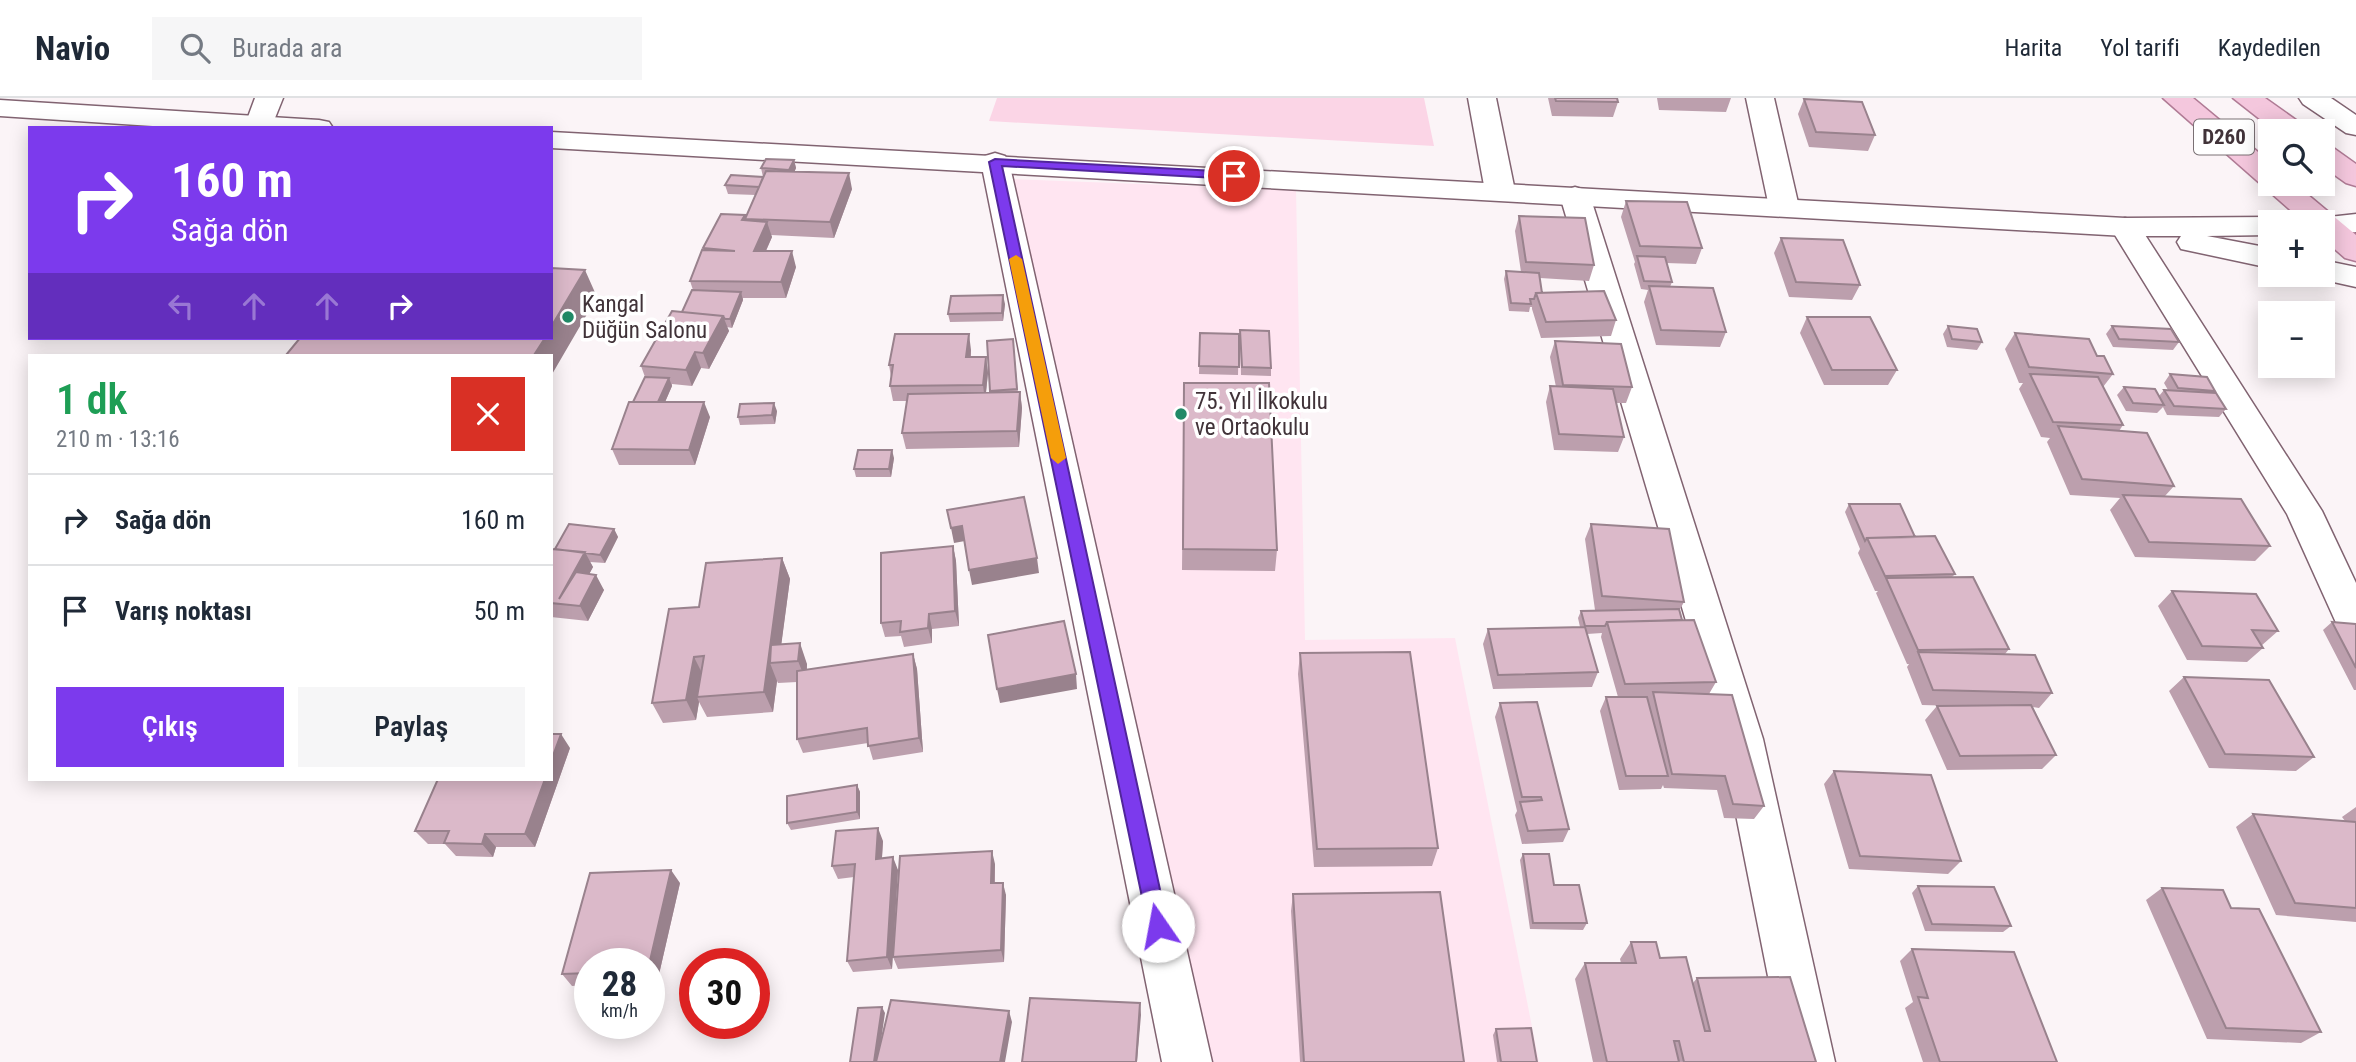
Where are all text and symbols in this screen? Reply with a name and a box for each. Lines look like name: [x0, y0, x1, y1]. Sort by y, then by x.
search box: [152, 17, 642, 80]
text: Navio: [35, 29, 110, 68]
icon: search: [176, 29, 214, 67]
text: Burada ara: [232, 33, 342, 63]
text: Harita: [2005, 34, 2062, 62]
text: Yol tarifi: [2100, 34, 2180, 62]
text: Kaydedilen: [2218, 34, 2321, 62]
map controls: [2258, 119, 2335, 378]
button: search: [2258, 119, 2335, 196]
road number: D260: [2194, 120, 2254, 154]
pin: [1204, 146, 1264, 206]
text: 160 m: [171, 152, 293, 209]
icon: right: [56, 154, 147, 245]
icon: arrive: [1215, 157, 1253, 195]
button: +: [2258, 210, 2335, 287]
text: Sağa dön: [171, 211, 289, 249]
icon: left: [162, 287, 200, 325]
icon: ahead: [235, 287, 273, 325]
icon: ahead: [308, 287, 346, 325]
icon: right: [381, 287, 419, 325]
place label: Kangal Düğün Salonu: [582, 291, 707, 344]
button: −: [2258, 301, 2335, 378]
marker: Kangal Düğün Salonu: [560, 309, 576, 325]
text: 1 dk: [56, 375, 127, 424]
button: close: [451, 377, 525, 451]
place label: 75. Yıl İlkokulu ve Ortaokulu: [1195, 388, 1328, 441]
marker: 75. Yıl İlkokulu ve Ortaokulu: [1173, 406, 1189, 422]
text: 210 m · 13:16: [56, 426, 180, 453]
icon: right: [56, 501, 94, 539]
text: Sağa dön: [115, 505, 211, 535]
text: 160 m: [461, 505, 525, 535]
icon: arrive: [56, 592, 94, 630]
text: Varış noktası: [115, 596, 252, 626]
text: 50 m: [474, 596, 525, 626]
button: Çıkış: [56, 687, 284, 767]
button: Paylaş: [298, 687, 525, 767]
position arrow: [1121, 889, 1195, 963]
speed limit sign: 30: [679, 948, 770, 1039]
text: 28: [602, 964, 637, 1005]
text: km/h: [601, 1000, 638, 1021]

